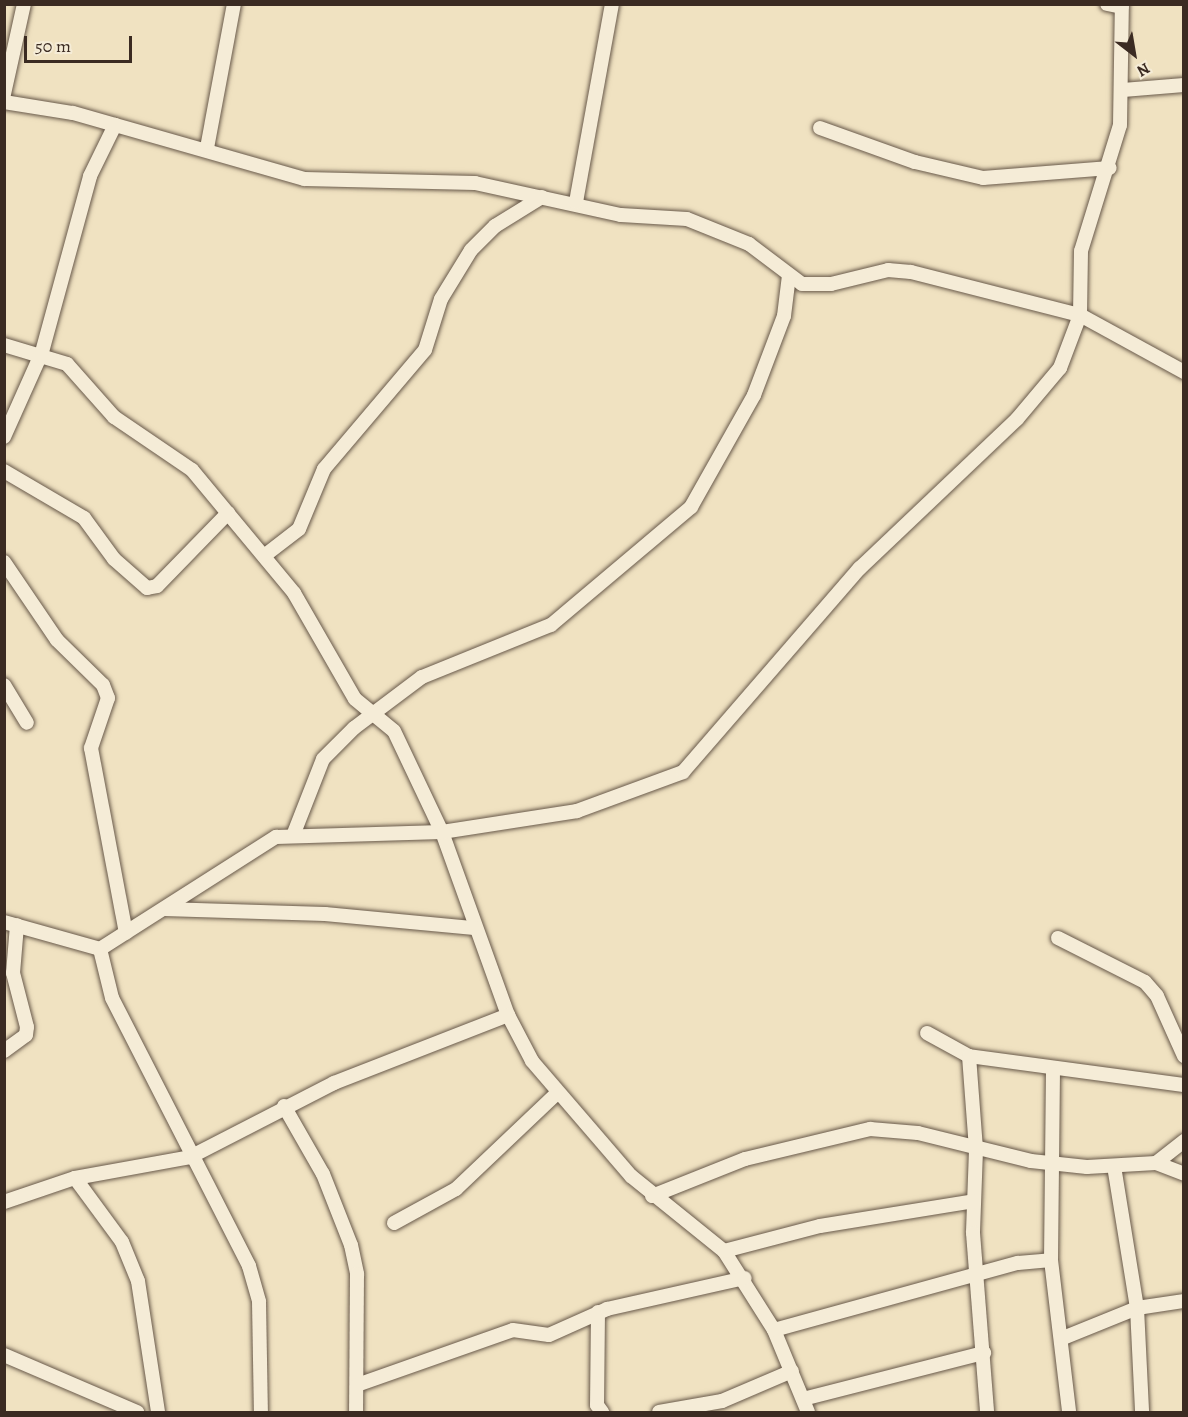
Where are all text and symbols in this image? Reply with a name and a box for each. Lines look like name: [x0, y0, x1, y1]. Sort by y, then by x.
scale bar: [27, 24, 135, 62]
north arrow: [1104, 24, 1164, 84]
text: 50 m: [35, 34, 71, 58]
text: N: [1133, 57, 1154, 82]

